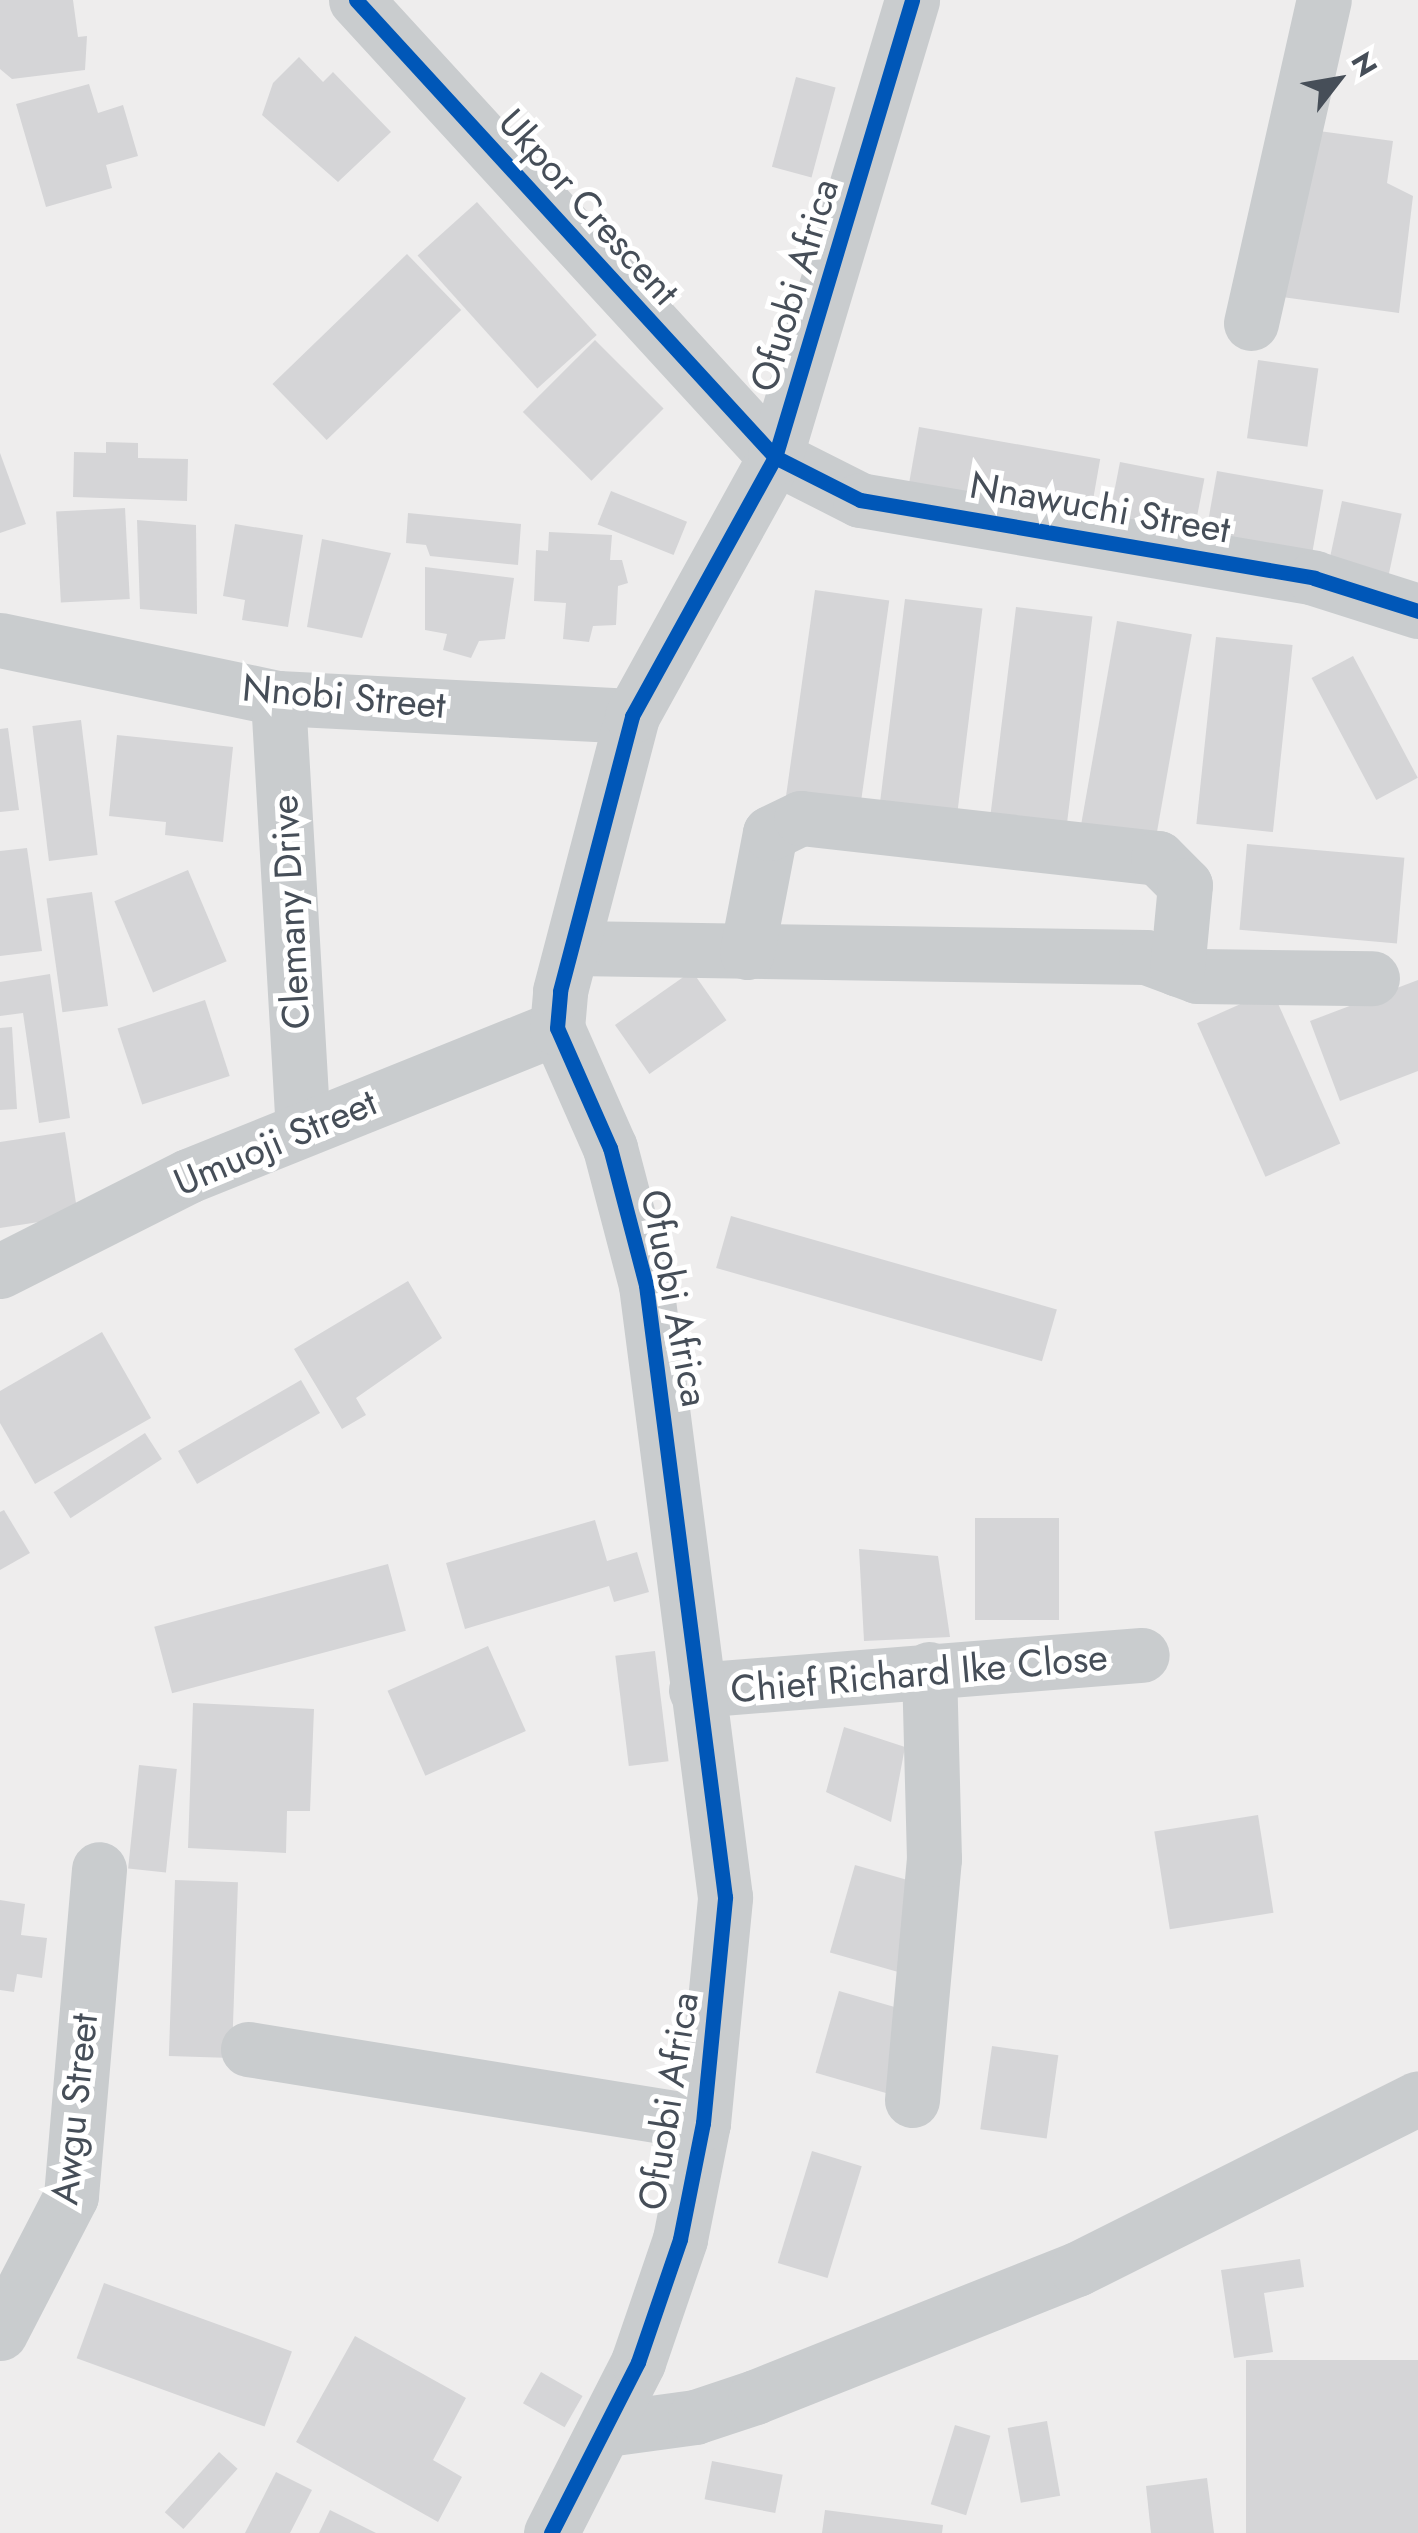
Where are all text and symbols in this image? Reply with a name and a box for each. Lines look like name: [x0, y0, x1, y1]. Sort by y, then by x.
north arrow: [1288, 30, 1388, 130]
text: N: [1341, 44, 1387, 84]
street label: Ukpor Crescent: [489, 100, 689, 314]
street label: Ofuobi Africa: [740, 173, 848, 397]
street label: Nnawuchi Street: [966, 462, 1234, 552]
street label: Nnobi Street: [241, 664, 447, 728]
street label: Clemany Drive: [261, 794, 319, 1030]
street label: Umuoji Street: [167, 1079, 383, 1205]
street label: Ofuobi Africa: [632, 1186, 718, 1410]
street label: Chief Richard Ike Close: [729, 1634, 1109, 1712]
street label: Ofuobi Africa: [628, 1989, 708, 2213]
street label: Awgu Street: [41, 2011, 107, 2207]

